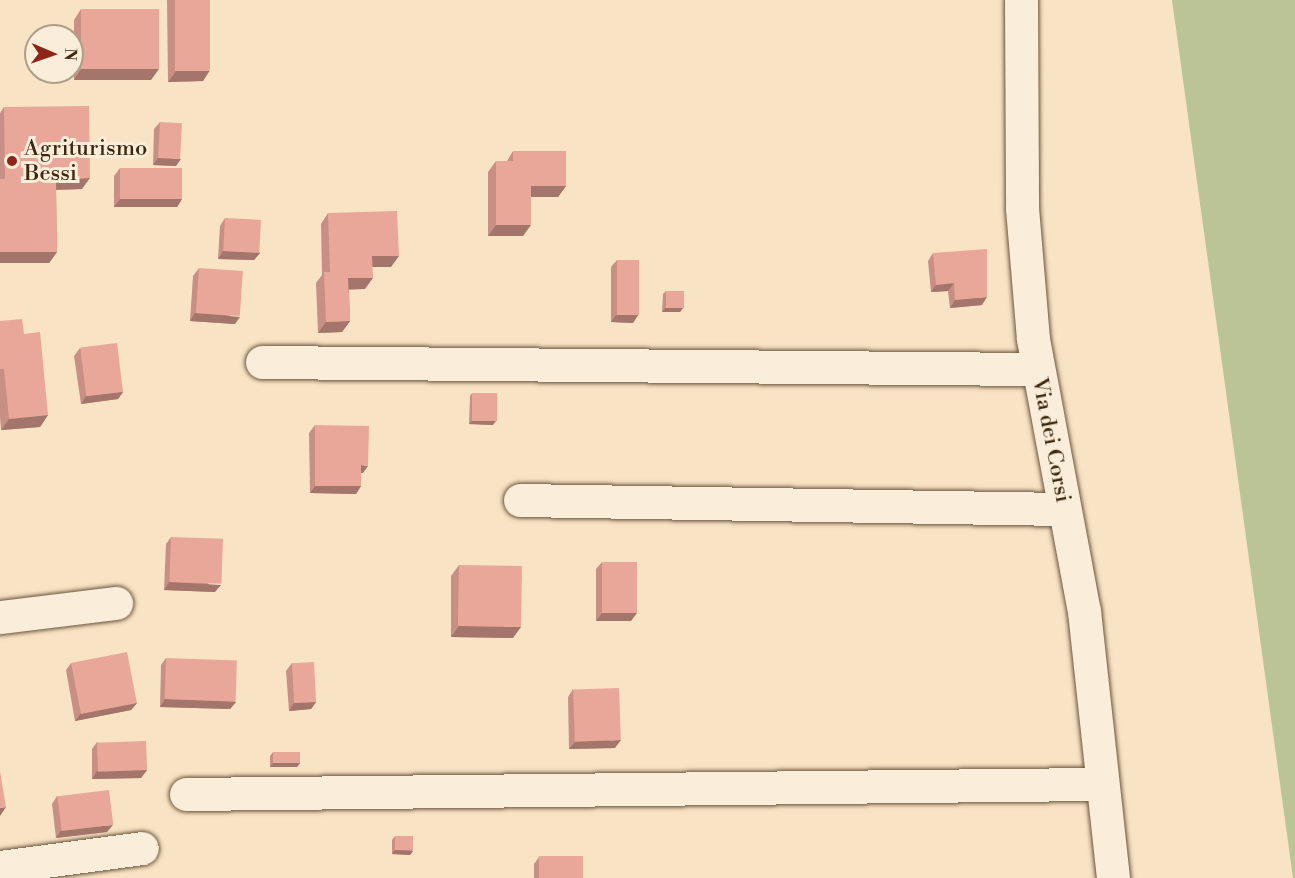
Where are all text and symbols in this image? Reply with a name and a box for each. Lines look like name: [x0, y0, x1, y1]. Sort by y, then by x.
north arrow: [24, 24, 84, 84]
text: N: [60, 48, 80, 61]
place label: Agriturismo Bessi: [24, 135, 147, 186]
marker: Agriturismo Bessi: [5, 154, 19, 168]
street label: Via dei Corsi: [1026, 375, 1076, 505]

